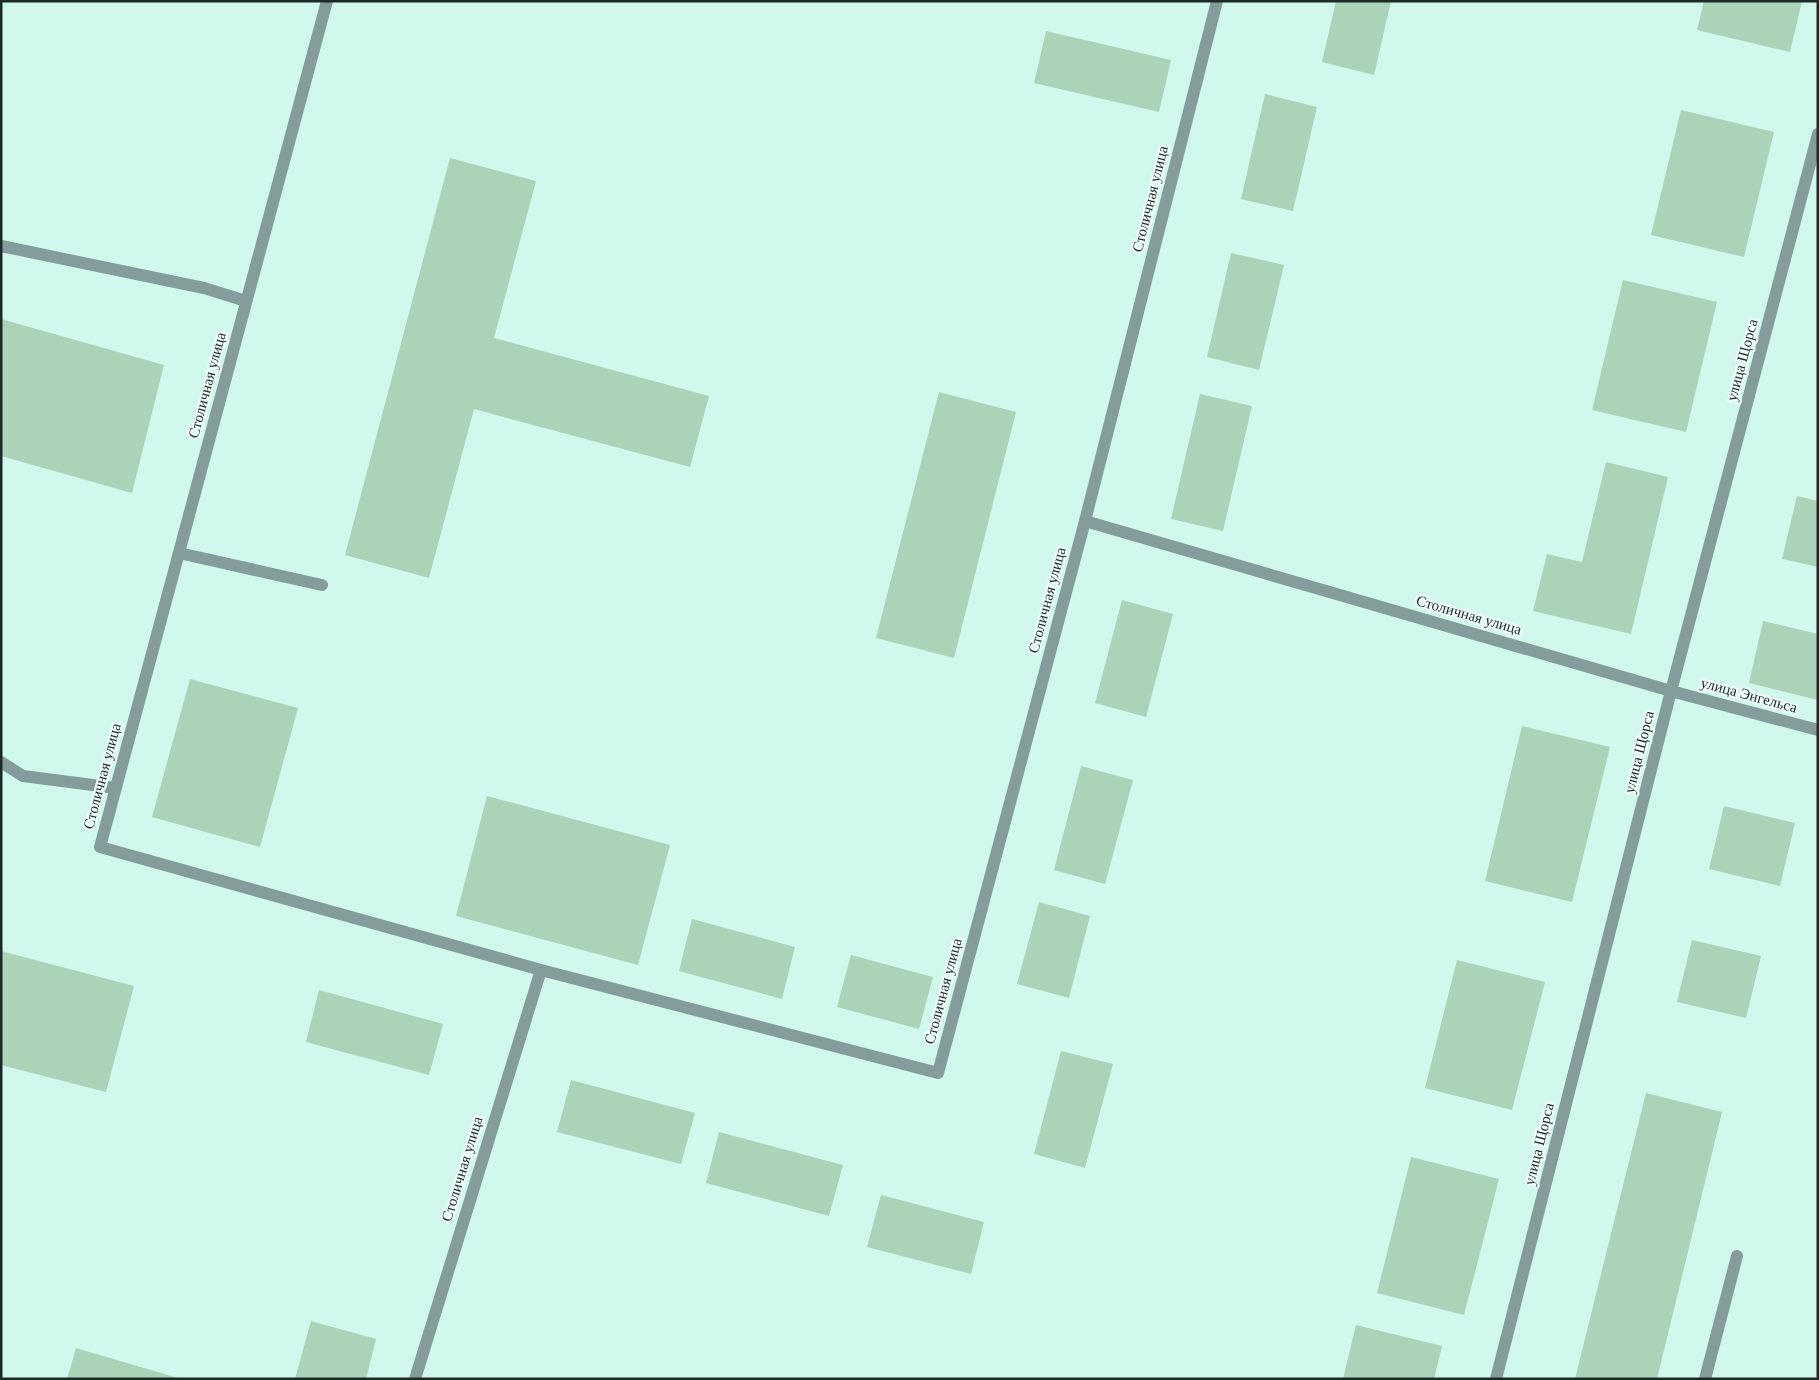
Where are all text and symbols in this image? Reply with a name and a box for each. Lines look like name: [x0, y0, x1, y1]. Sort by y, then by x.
street label: Столичная улица: [1129, 144, 1171, 254]
street label: улица Щорса: [1723, 317, 1761, 403]
street label: Столичная улица: [185, 330, 229, 440]
street label: Столичная улица: [1025, 545, 1069, 655]
street label: Столичная улица: [1414, 592, 1524, 638]
street label: улица Энгельса: [1699, 674, 1799, 716]
street label: улица Щорса: [1621, 709, 1657, 795]
street label: Столичная улица: [80, 721, 124, 831]
street label: Столичная улица: [921, 936, 965, 1046]
street label: улица Щорса: [1521, 1101, 1557, 1187]
street label: Столичная улица: [438, 1114, 486, 1223]

